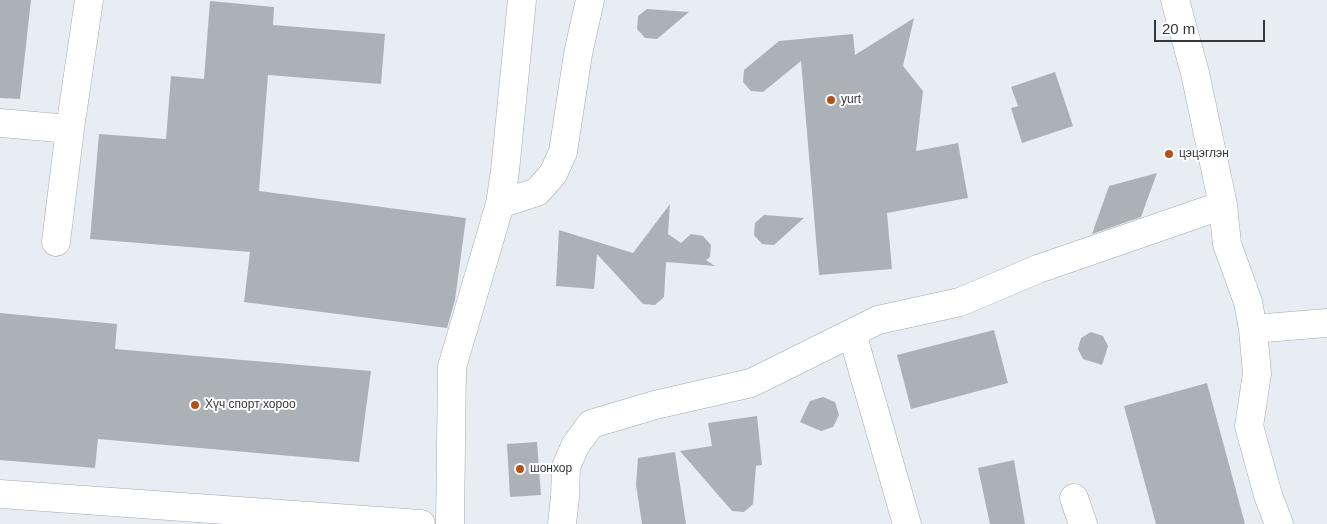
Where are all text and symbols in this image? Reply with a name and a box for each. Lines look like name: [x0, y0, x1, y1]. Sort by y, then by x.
scale bar: [1157, 10, 1268, 42]
text: 20 m: [1162, 20, 1195, 37]
place label: yurt: [841, 93, 861, 107]
marker: yurt: [825, 94, 837, 106]
place label: цэцэглэн: [1179, 147, 1229, 161]
marker: цэцэглэн: [1163, 148, 1175, 160]
place label: Хүч спорт хороо: [205, 398, 296, 412]
marker: Хүч спорт хороо: [189, 399, 201, 411]
place label: шонхор: [530, 462, 572, 476]
marker: шонхор: [514, 463, 526, 475]

